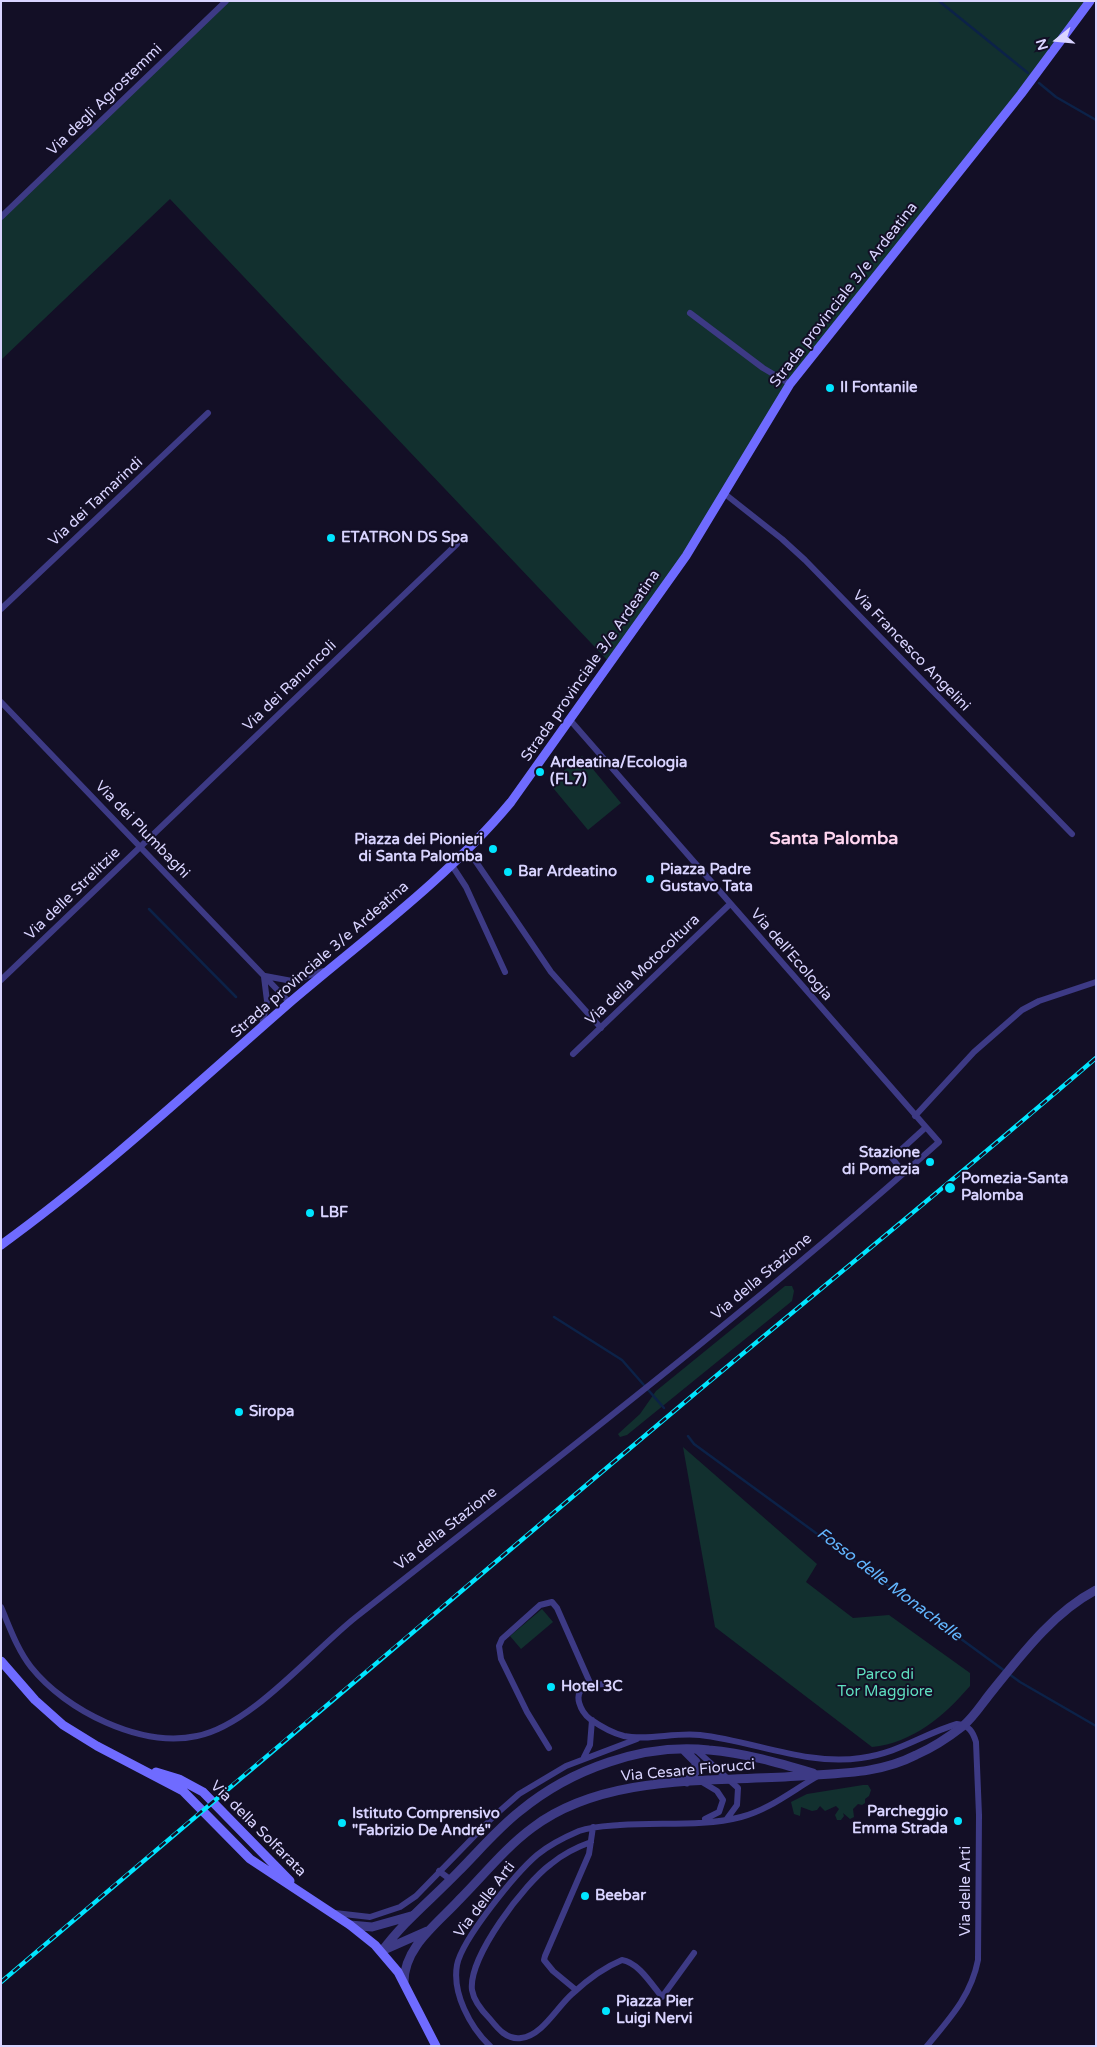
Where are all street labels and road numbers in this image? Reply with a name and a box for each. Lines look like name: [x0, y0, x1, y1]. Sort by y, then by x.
street label: Via degli Agrostemmi: [44, 40, 166, 160]
street label: Strada provinciale 3/e Ardeatina: [766, 199, 922, 391]
street label: Via dei Tamarindi: [45, 454, 147, 550]
street label: Strada provinciale 3/e Ardeatina: [518, 567, 664, 765]
street label: Via Francesco Angelini: [848, 587, 974, 715]
street label: Via dei Ranuncoli: [240, 637, 340, 735]
street label: Via dei Plumbaghi: [91, 777, 193, 883]
street label: Via delle Strelitzie: [22, 844, 124, 944]
street label: Strada provinciale 3/e Ardeatina: [227, 878, 413, 1042]
street label: Via dell'Ecologia: [746, 905, 836, 1005]
street label: Via della Motocoltura: [582, 911, 704, 1029]
street label: Via della Stazione: [708, 1230, 816, 1324]
street label: Via della Stazione: [391, 1483, 501, 1575]
street label: Via Cesare Fiorucci: [620, 1756, 756, 1786]
street label: Via della Solfarata: [206, 1777, 310, 1881]
street label: Via delle Arti: [957, 1846, 975, 1936]
street label: Via delle Arti: [451, 1858, 519, 1942]

